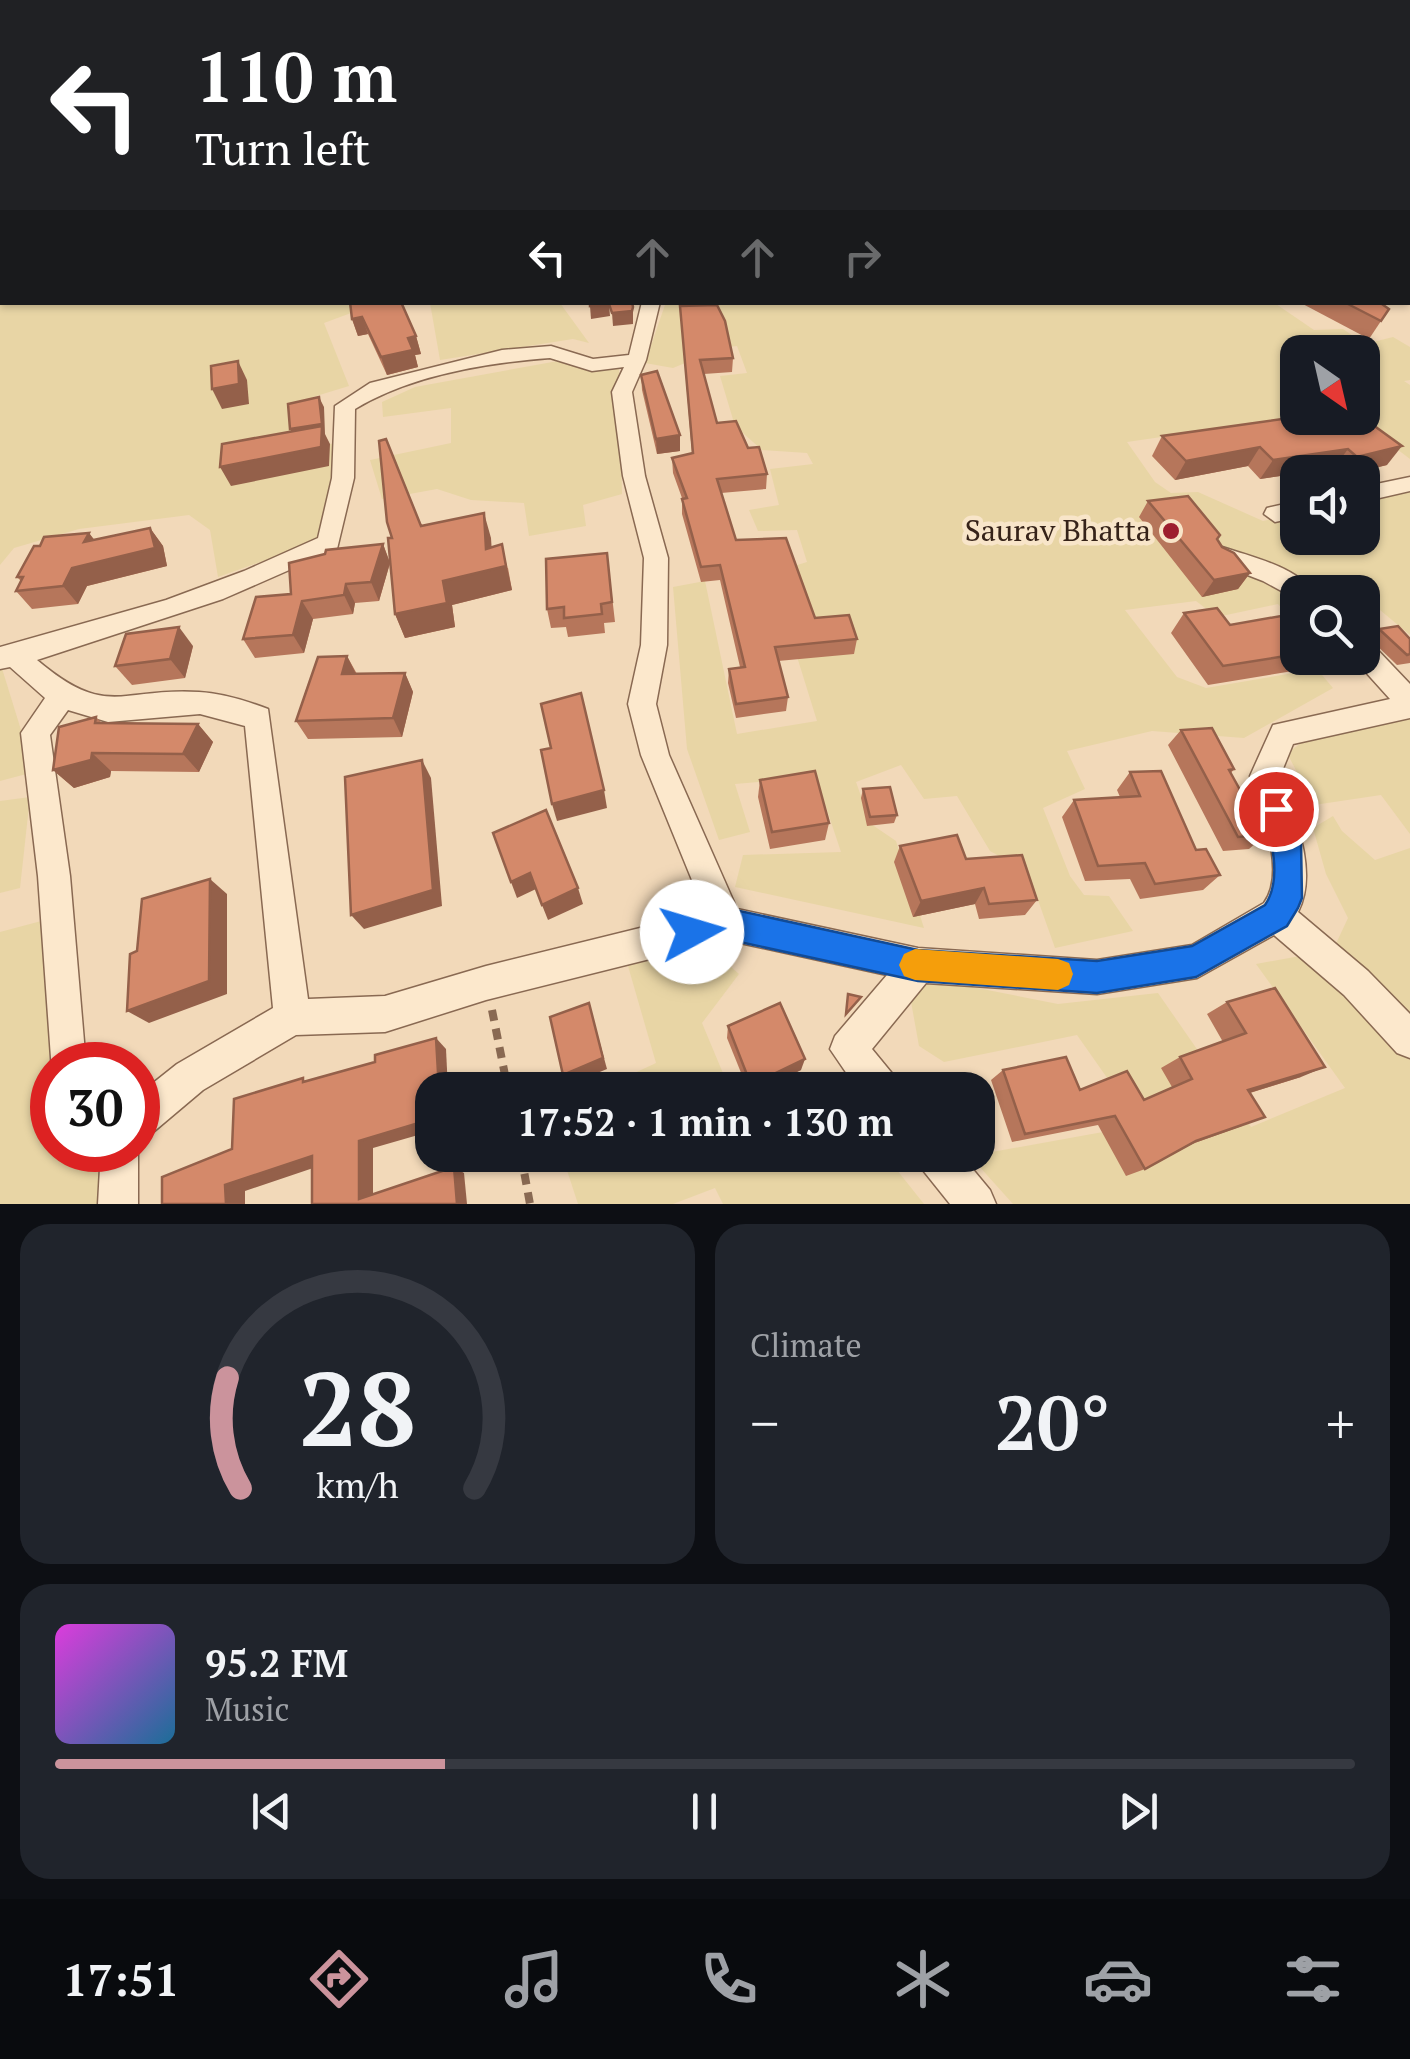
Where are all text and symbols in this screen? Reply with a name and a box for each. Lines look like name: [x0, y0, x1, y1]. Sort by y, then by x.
text: 110 m: [195, 29, 397, 122]
icon: left: [30, 40, 160, 170]
text: Turn left: [195, 118, 370, 178]
icon: left: [520, 230, 575, 285]
icon: ahead: [625, 230, 680, 285]
icon: ahead: [730, 230, 785, 285]
icon: right: [835, 230, 890, 285]
north arrow: [1280, 335, 1380, 435]
map controls: [1280, 335, 1380, 675]
button: sound: [1280, 455, 1380, 555]
place label: Saurav Bhatta: [965, 510, 1151, 550]
marker: Saurav Bhatta: [1160, 520, 1182, 542]
button: search: [1280, 575, 1380, 675]
pin: [1234, 767, 1319, 852]
icon: arrive: [1249, 782, 1304, 837]
position arrow: [640, 880, 744, 984]
speed limit sign: 30: [30, 1042, 160, 1172]
text: 17:52 · 1 min · 130 m: [517, 1097, 893, 1147]
text: Climate: [750, 1324, 862, 1366]
text: 28: [299, 1338, 416, 1476]
text: 20°: [995, 1372, 1110, 1471]
text: −: [750, 1386, 779, 1459]
text: +: [1326, 1386, 1355, 1459]
text: km/h: [316, 1461, 399, 1508]
text: 95.2 FM: [205, 1638, 348, 1688]
text: Music: [205, 1688, 290, 1730]
icon: previous: [244, 1784, 299, 1839]
icon: pause: [677, 1784, 732, 1839]
icon: next: [1111, 1784, 1166, 1839]
icon: directions: [304, 1944, 374, 2014]
icon: music: [499, 1944, 569, 2014]
icon: phone: [694, 1944, 764, 2014]
icon: climate: [888, 1944, 958, 2014]
icon: car: [1083, 1944, 1153, 2014]
icon: filters: [1278, 1944, 1348, 2014]
text: 17:51: [62, 1949, 179, 2009]

